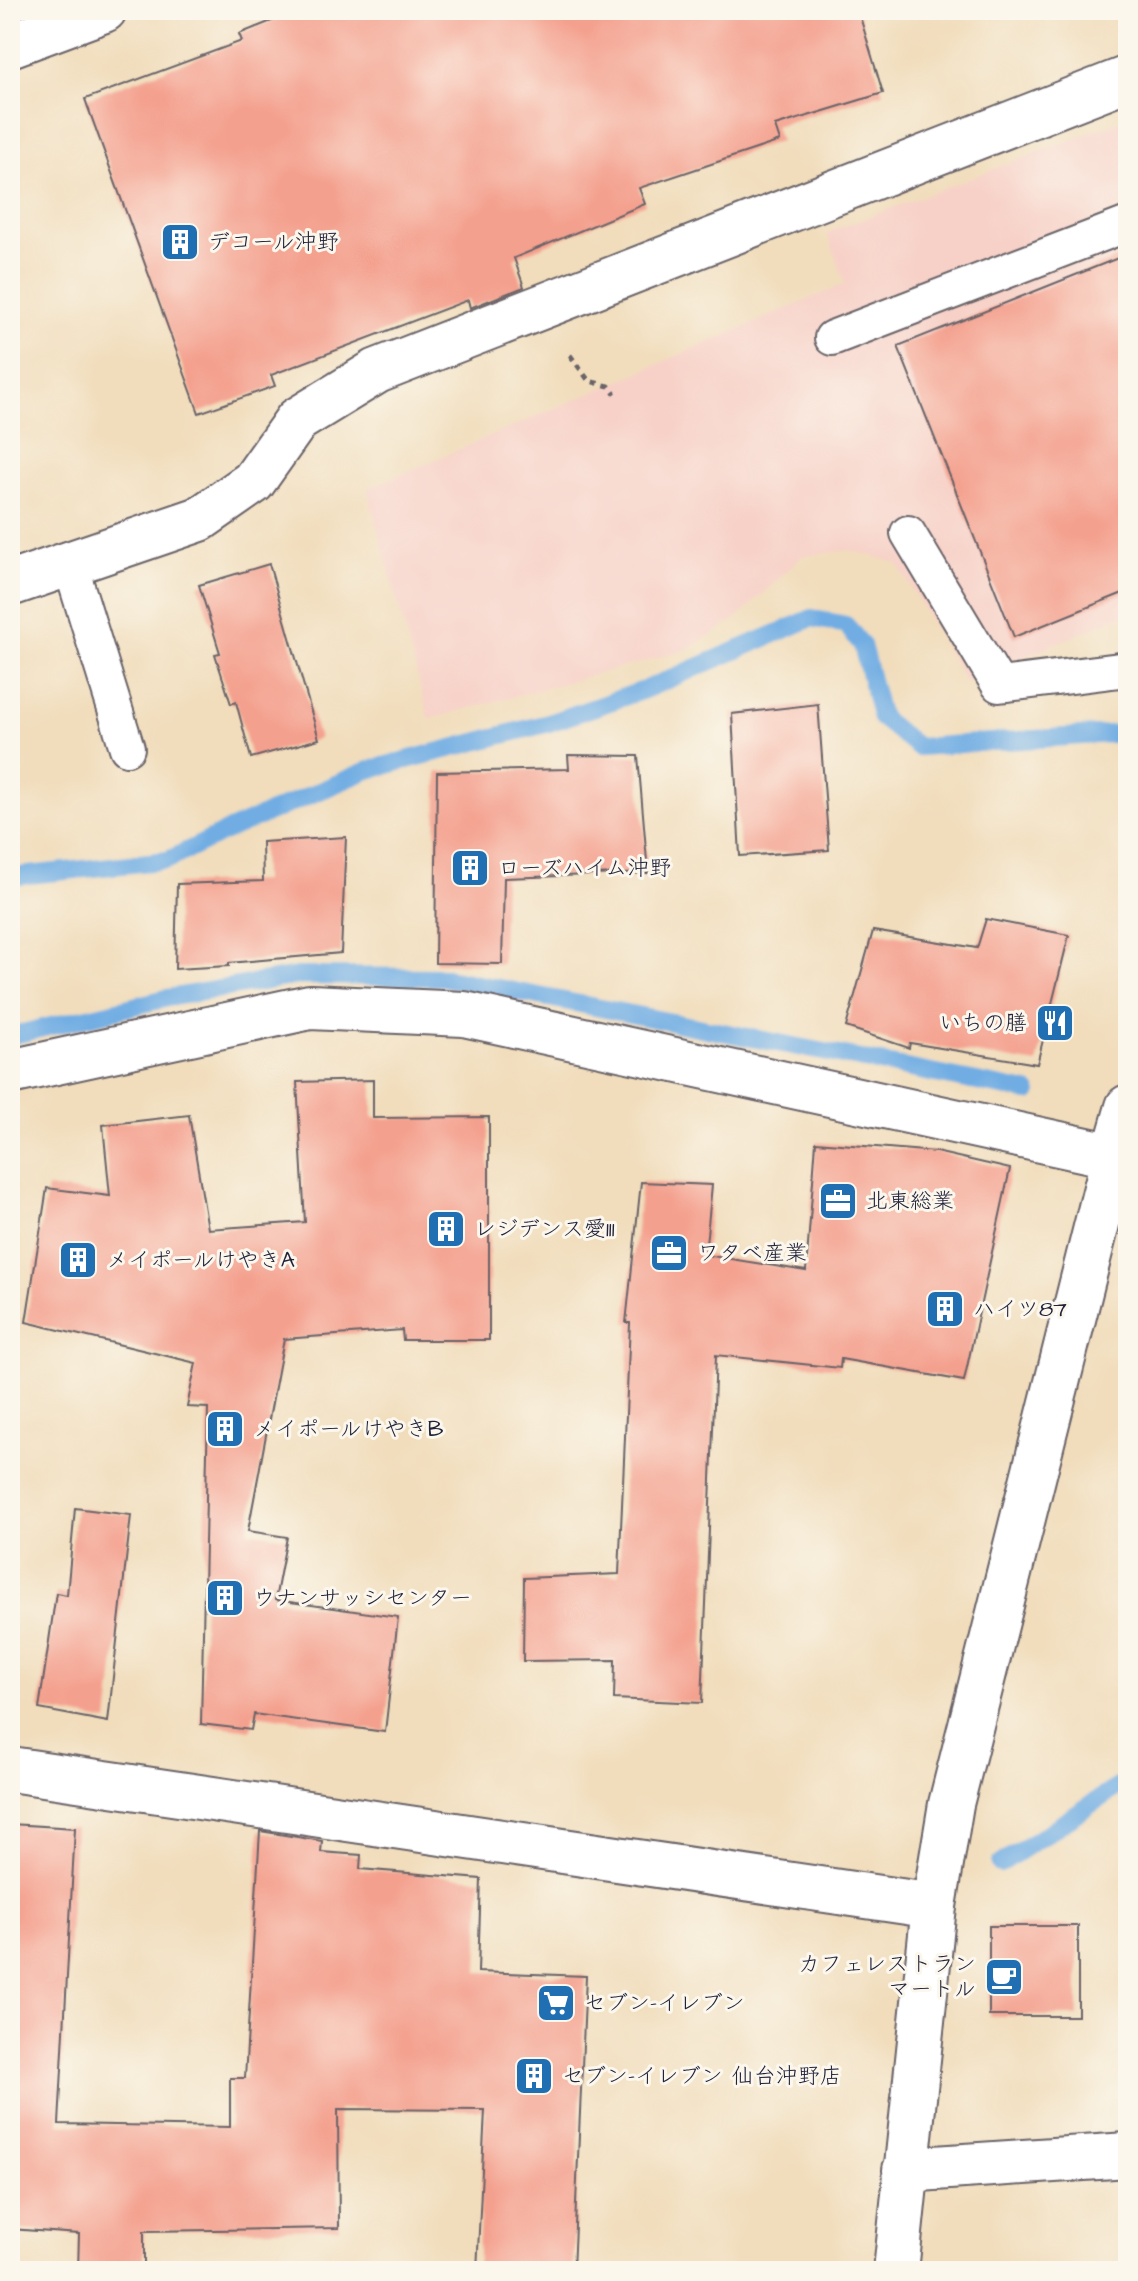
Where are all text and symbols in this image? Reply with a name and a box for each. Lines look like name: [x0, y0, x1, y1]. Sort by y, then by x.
building icon: デコール沖野: [159, 221, 201, 263]
place label: デコール沖野: [208, 227, 339, 258]
building icon: ローズハイム沖野: [449, 847, 491, 889]
place label: ローズハイム沖野: [498, 853, 671, 884]
restaurant icon: いちの膳: [1034, 1002, 1076, 1044]
place label: いちの膳: [939, 1008, 1027, 1039]
office icon: 北東総業: [817, 1180, 859, 1222]
place label: 北東総業: [866, 1186, 954, 1217]
building icon: レジデンス愛111: [425, 1208, 467, 1250]
place label: レジデンス愛111: [474, 1214, 615, 1245]
office icon: ワタベ産業: [648, 1232, 690, 1274]
place label: ワタベ産業: [697, 1238, 807, 1269]
building icon: メイポールけやきA: [57, 1239, 99, 1281]
place label: メイポールけやきA: [106, 1245, 295, 1276]
building icon: ハイツ87: [924, 1288, 966, 1330]
place label: ハイツ87: [973, 1294, 1067, 1325]
building icon: メイポールけやきB: [204, 1408, 246, 1450]
place label: メイポールけやきB: [253, 1414, 444, 1445]
building icon: ウナンサッシセンター: [204, 1577, 246, 1619]
place label: ウナンサッシセンター: [253, 1583, 472, 1614]
place label: カフェレストラン マートル: [798, 1949, 976, 2005]
cafe icon: カフェレストラン マートル: [983, 1956, 1025, 1998]
supermarket icon: セブン-イレブン: [535, 1982, 577, 2024]
place label: セブン-イレブン: [584, 1988, 745, 2019]
building icon: セブン-イレブン 仙台沖野店: [513, 2055, 555, 2097]
place label: セブン-イレブン 仙台沖野店: [562, 2061, 842, 2092]

